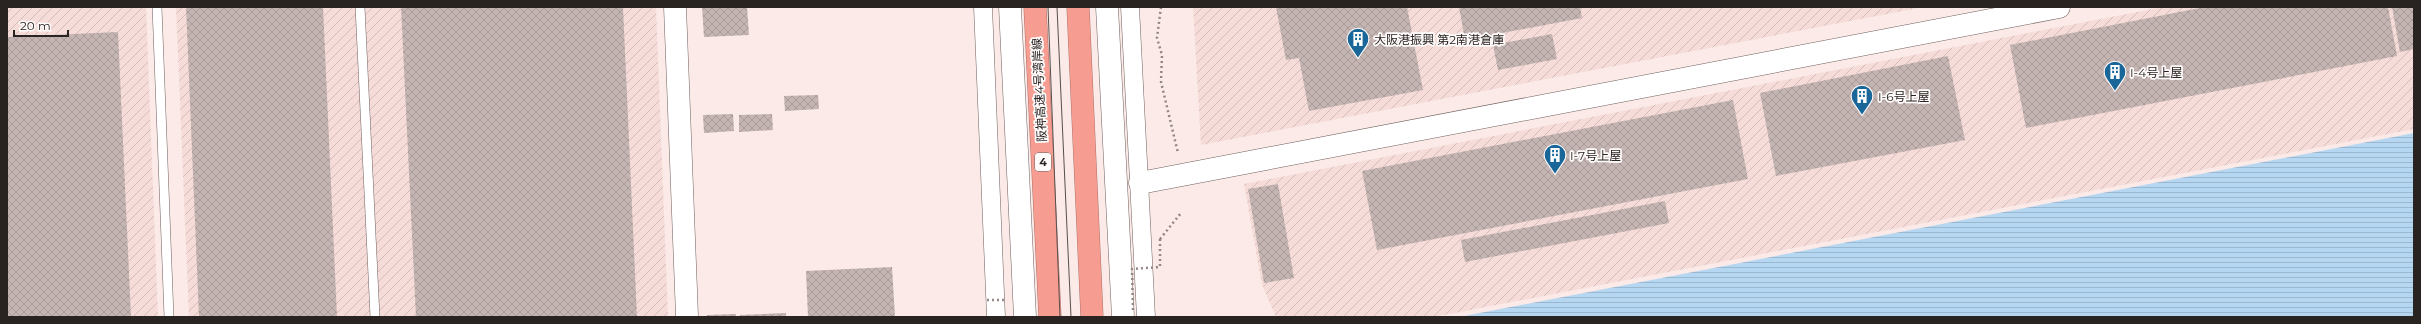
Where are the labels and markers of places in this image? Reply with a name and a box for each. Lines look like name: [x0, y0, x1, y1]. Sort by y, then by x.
building icon: 大阪港振興 第2南港倉庫: [1345, 26, 1371, 59]
place label: 大阪港振興 第2南港倉庫: [1374, 32, 1504, 47]
building icon: I-4号上屋: [2102, 59, 2128, 92]
place label: I-4号上屋: [2130, 65, 2182, 80]
building icon: I-6号上屋: [1849, 83, 1875, 116]
place label: I-6号上屋: [1878, 89, 1930, 104]
building icon: I-7号上屋: [1542, 142, 1568, 175]
place label: I-7号上屋: [1570, 148, 1621, 163]

